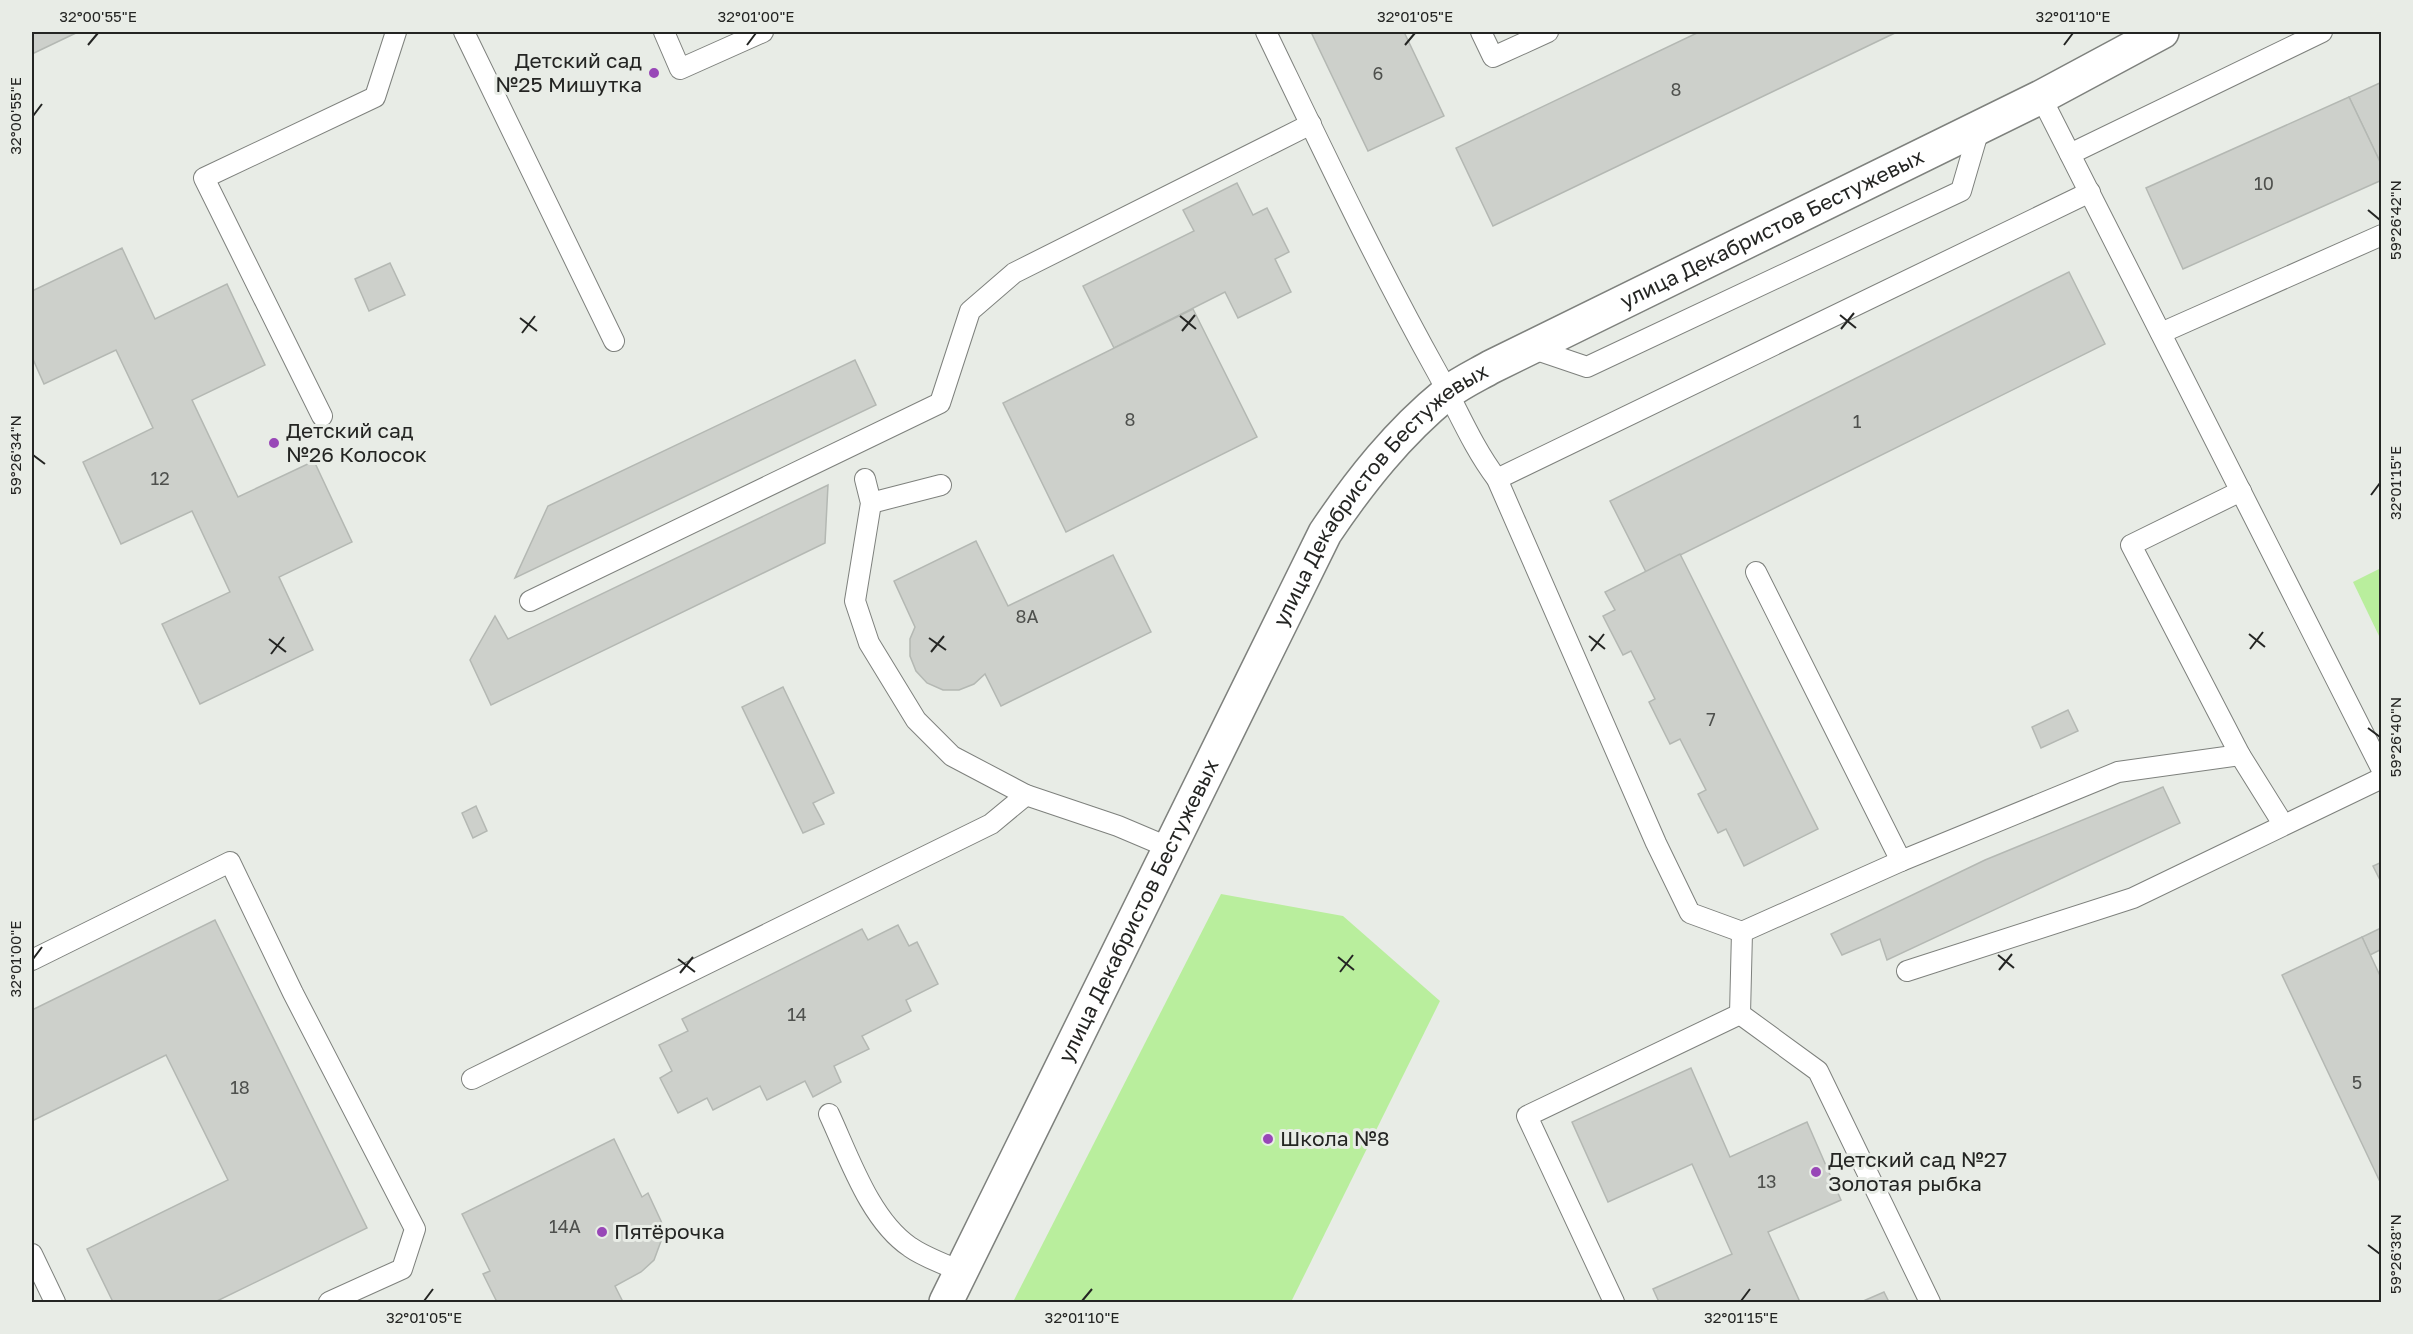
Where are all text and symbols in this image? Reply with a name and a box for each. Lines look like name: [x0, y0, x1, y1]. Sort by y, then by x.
text: 32°00'55"E: [59, 7, 137, 25]
text: 32°01'00"E: [718, 7, 794, 25]
text: 32°01'05"E: [1377, 7, 1453, 25]
text: 32°01'10"E: [2036, 7, 2110, 25]
place label: Детский сад №25 Мишутка: [495, 47, 642, 97]
house number: 6: [1373, 62, 1383, 84]
marker: Детский сад №25 Мишутка: [647, 66, 661, 80]
text: 32°00'55"E: [6, 77, 24, 155]
house number: 8: [1671, 78, 1681, 100]
street label: улица Декабристов Бестужевых: [1616, 142, 1928, 314]
house number: 10: [2254, 172, 2274, 194]
text: 59°26'42"N: [2386, 180, 2404, 260]
street label: улица Декабристов Бестужевых: [1267, 357, 1493, 631]
house number: 8: [1125, 408, 1135, 430]
house number: 1: [1853, 410, 1862, 432]
text: 59°26'34"N: [6, 415, 24, 495]
place label: Детский сад №26 Колосок: [286, 417, 427, 467]
marker: Детский сад №26 Колосок: [267, 436, 281, 450]
text: 32°01'15"E: [2386, 446, 2404, 520]
house number: 12: [150, 467, 170, 489]
house number: 8А: [1015, 605, 1039, 627]
text: 59°26'40"N: [2386, 697, 2404, 777]
house number: 7: [1706, 708, 1716, 730]
street label: улица Декабристов Бестужевых: [1052, 754, 1224, 1066]
text: 32°01'00"E: [6, 921, 24, 997]
house number: 14: [787, 1003, 807, 1025]
house number: 5: [2352, 1071, 2362, 1093]
house number: 18: [230, 1076, 250, 1098]
place label: Школа №8: [1280, 1125, 1390, 1151]
marker: Школа №8: [1261, 1132, 1275, 1146]
place label: Детский сад №27 Золотая рыбка: [1828, 1146, 2007, 1196]
marker: Детский сад №27 Золотая рыбка: [1809, 1165, 1823, 1179]
house number: 13: [1757, 1170, 1777, 1192]
text: 59°26'38"N: [2386, 1214, 2404, 1294]
house number: 14А: [549, 1215, 581, 1237]
place label: Пятёрочка: [614, 1218, 725, 1244]
marker: Пятёрочка: [595, 1225, 609, 1239]
text: 32°01'05"E: [386, 1308, 462, 1326]
text: 32°01'10"E: [1045, 1308, 1119, 1326]
text: 32°01'15"E: [1704, 1308, 1778, 1326]

